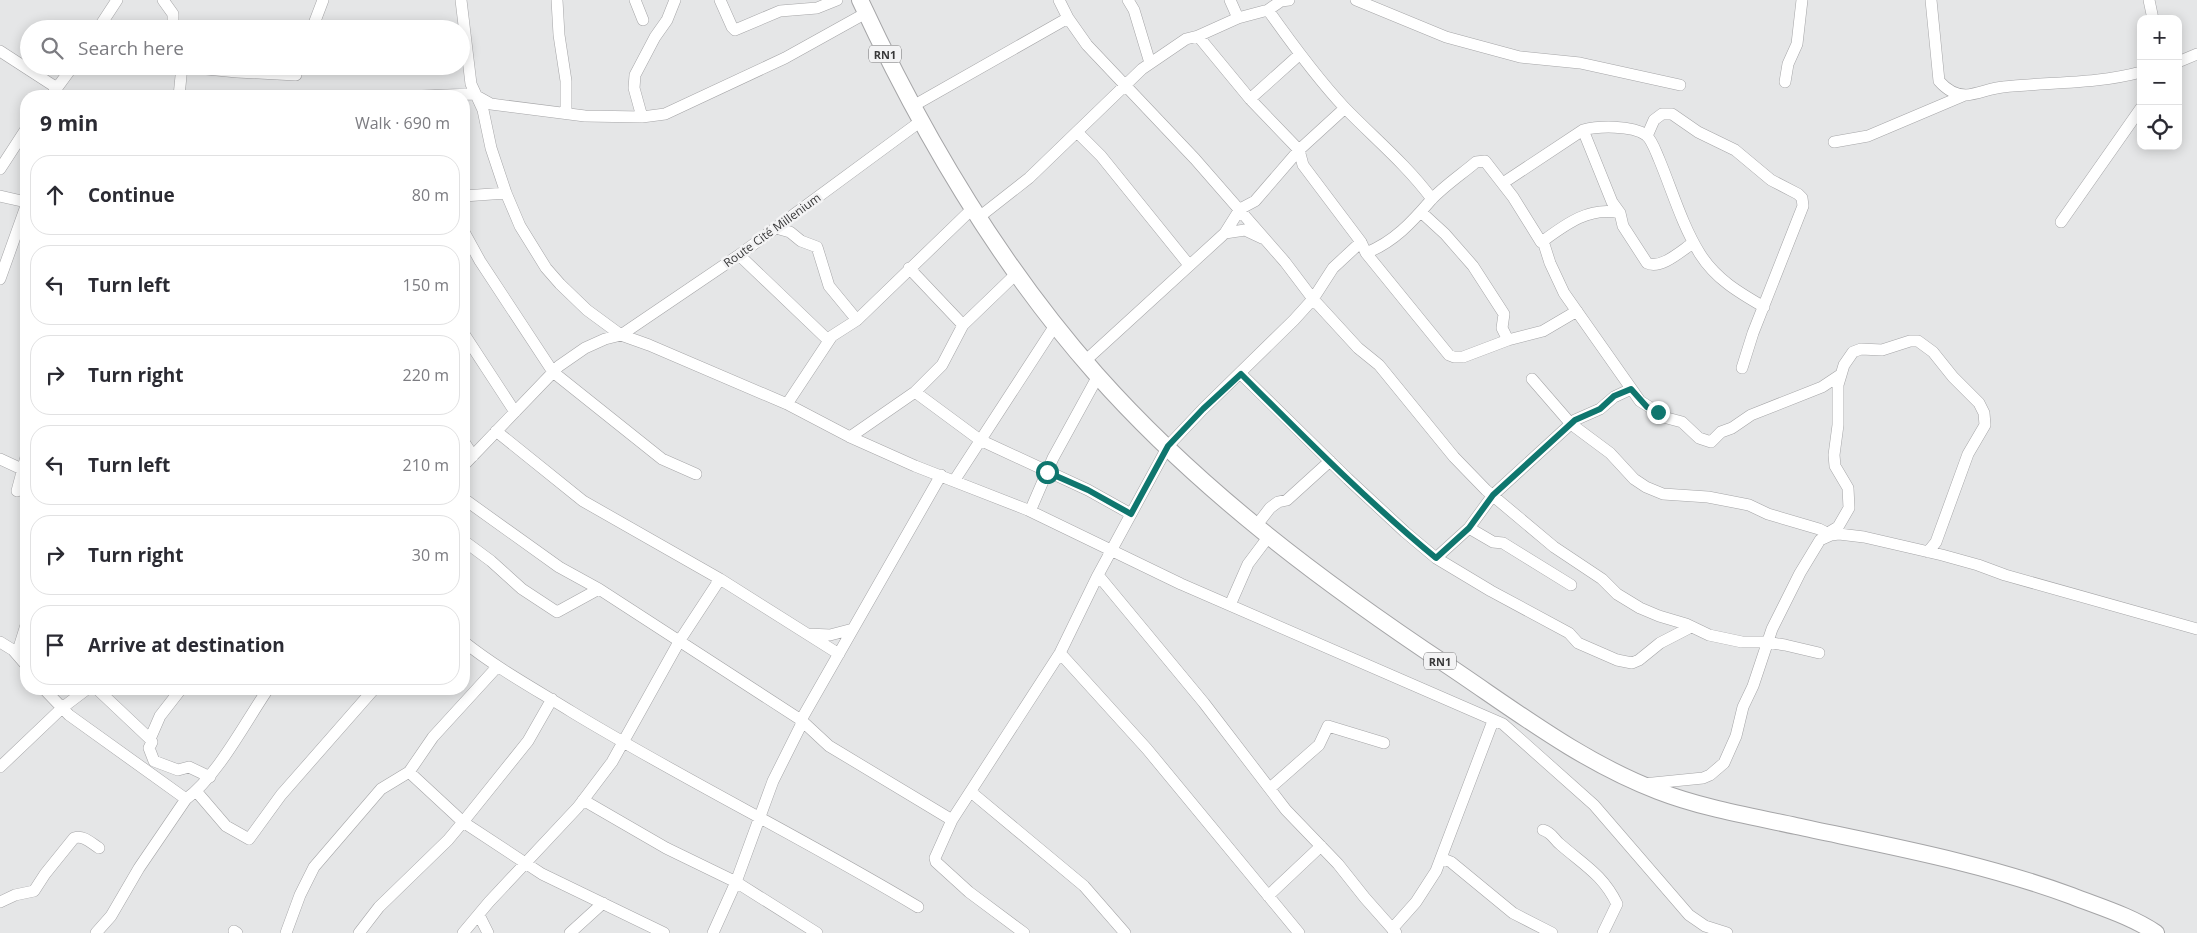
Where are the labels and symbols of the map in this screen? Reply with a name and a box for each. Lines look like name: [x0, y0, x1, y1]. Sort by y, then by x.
road number: RN1: [869, 46, 901, 62]
street label: Route Cité Millenium: [720, 189, 824, 271]
route end: [1647, 401, 1670, 424]
route start: [1036, 461, 1059, 484]
road number: RN1: [1424, 652, 1456, 669]

